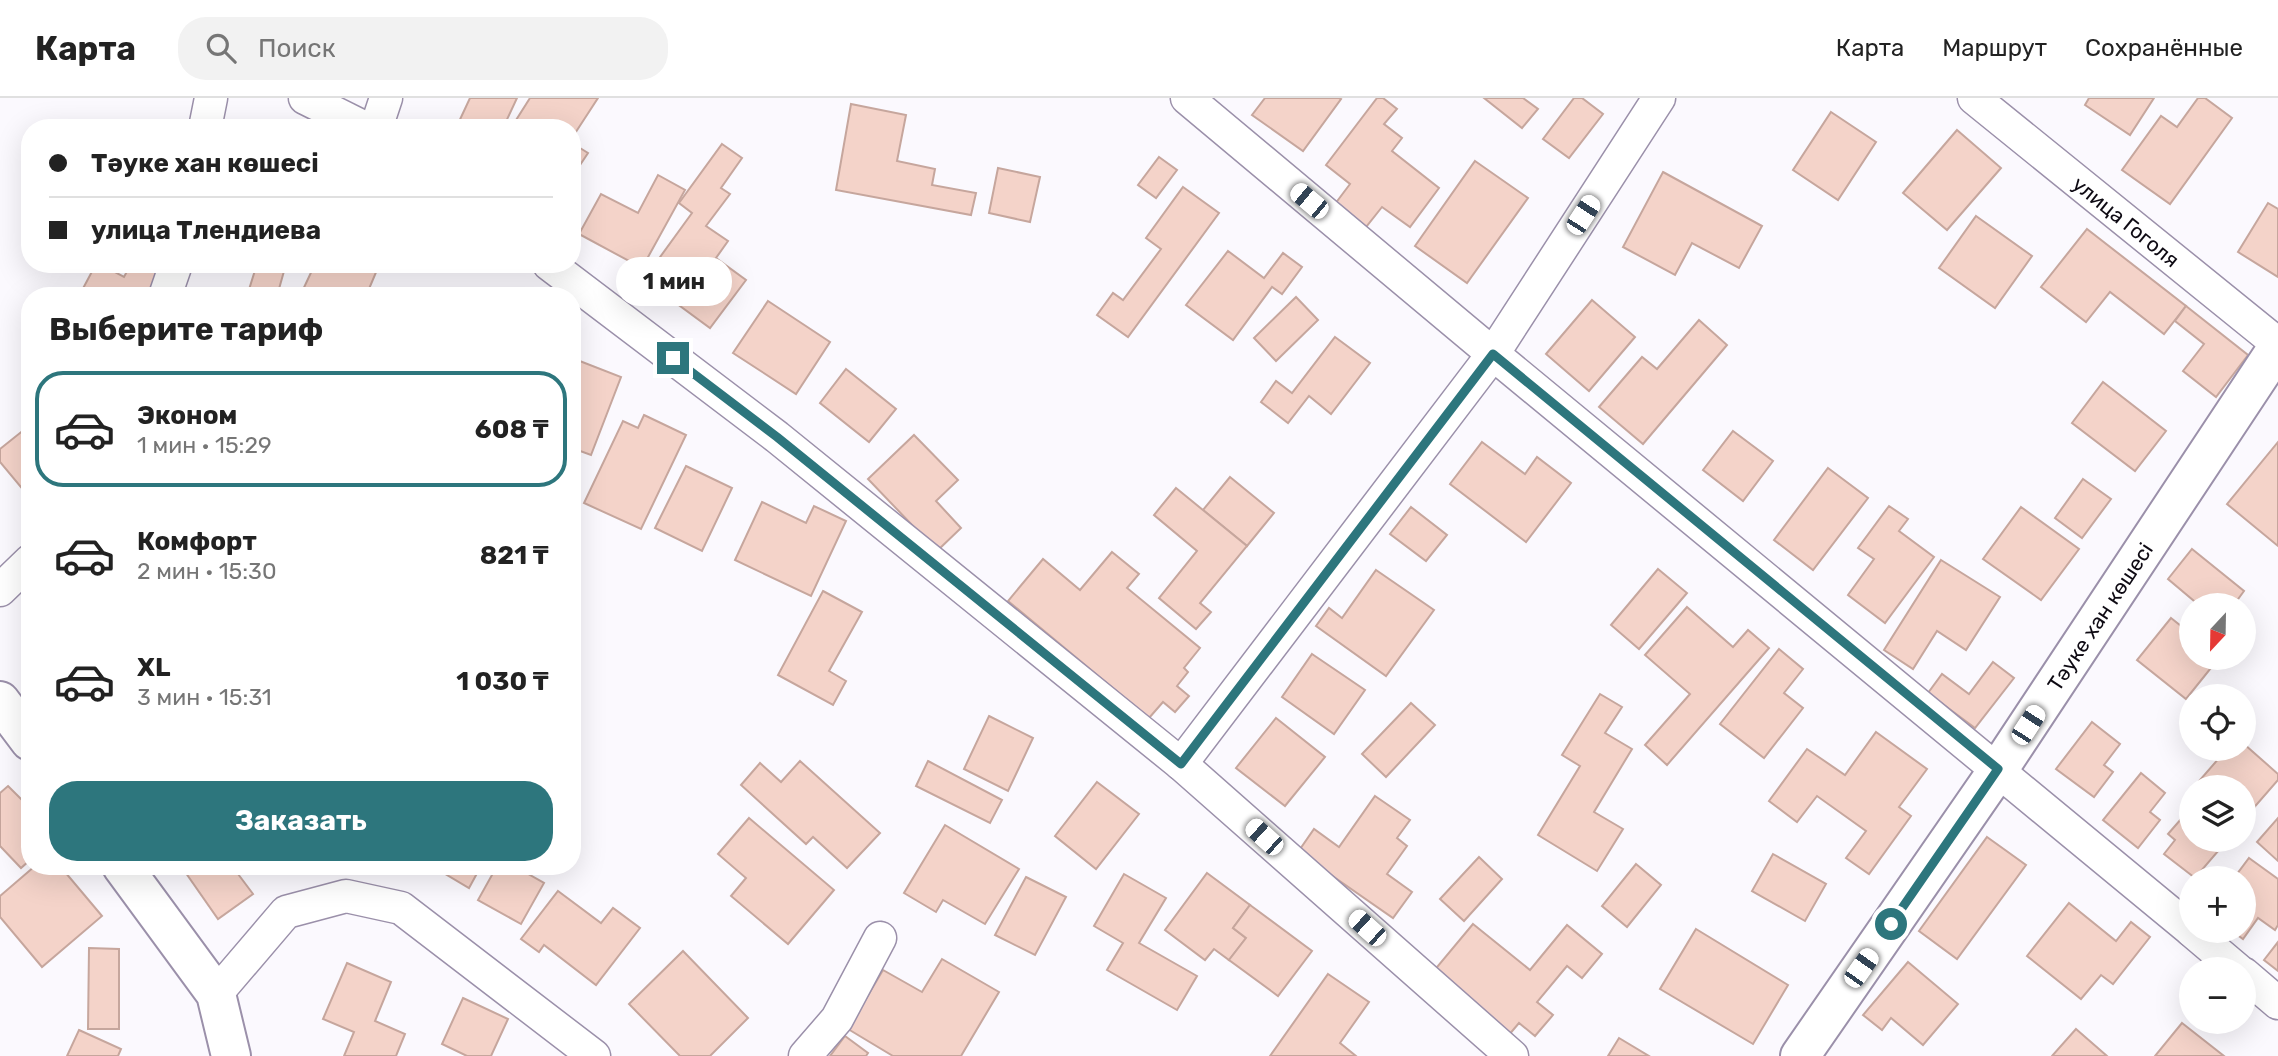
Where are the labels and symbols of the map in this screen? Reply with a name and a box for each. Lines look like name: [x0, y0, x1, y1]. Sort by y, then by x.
street label: улица Гоголя: [2068, 171, 2185, 272]
car: [1287, 179, 1332, 223]
car: [1563, 192, 1604, 238]
callout: 1 мин: [615, 257, 731, 306]
route end: [657, 342, 689, 374]
street label: Тәуке хан көшесі: [2042, 538, 2158, 695]
north arrow: [2179, 593, 2256, 670]
car: [2008, 702, 2049, 748]
car: [1242, 815, 1287, 859]
car: [1345, 906, 1390, 950]
route start: [1875, 908, 1907, 940]
car: [1841, 945, 1882, 991]

